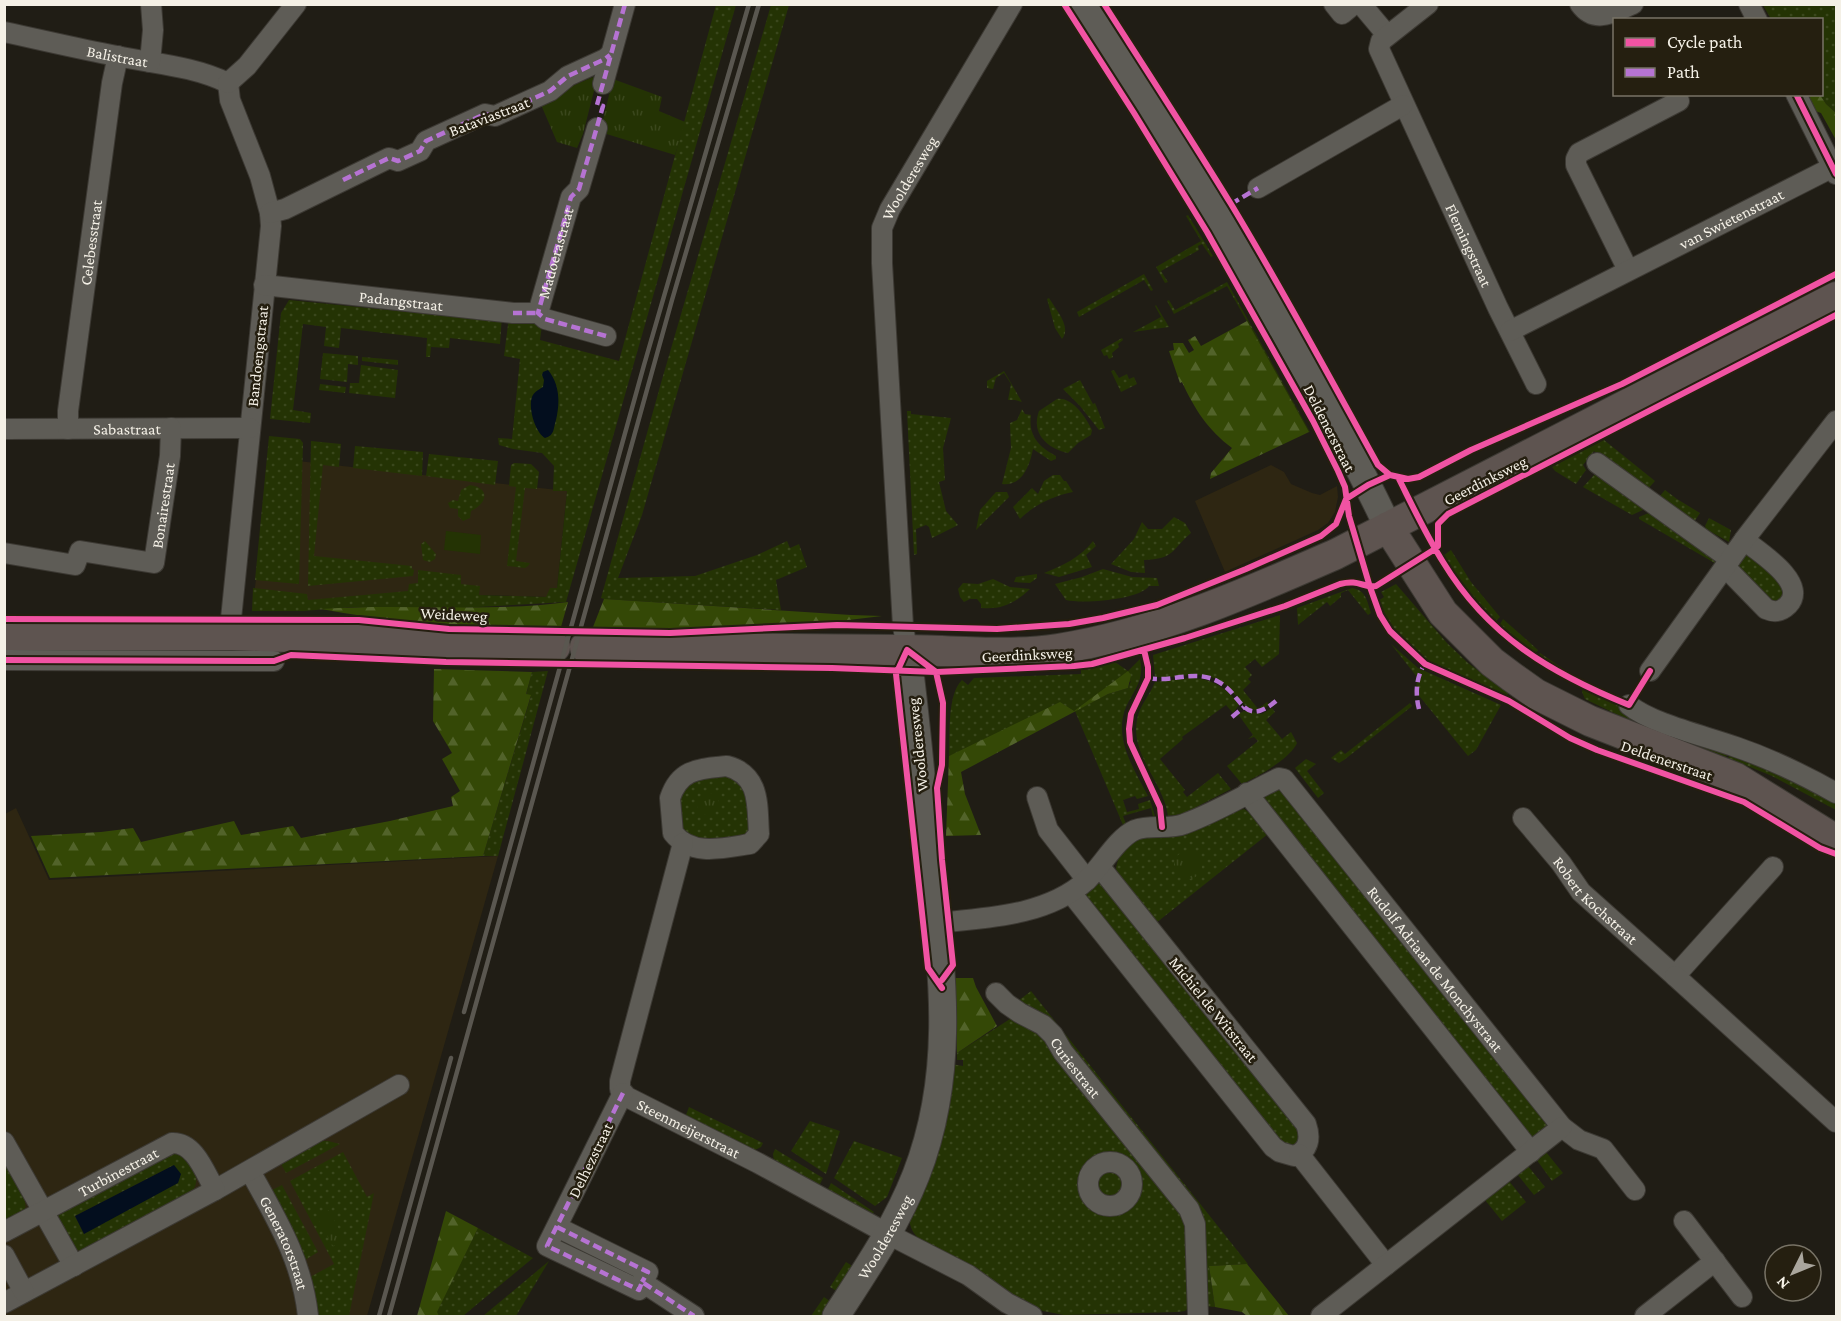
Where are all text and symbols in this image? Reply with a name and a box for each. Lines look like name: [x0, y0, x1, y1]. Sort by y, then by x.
legend: [1613, 18, 1823, 96]
text: Cycle path: [1667, 32, 1743, 52]
street label: Balistraat: [85, 42, 150, 71]
text: Path: [1667, 62, 1700, 82]
street label: Bataviastraat: [447, 93, 532, 140]
street label: Woolderesweg: [878, 133, 942, 222]
street label: van Swietenstraat: [1676, 185, 1787, 253]
street label: Celebesstraat: [77, 198, 105, 286]
street label: Flemingstraat: [1442, 201, 1495, 290]
street label: Madoerastraat: [535, 205, 577, 301]
street label: Padangstraat: [358, 288, 445, 314]
street label: Bandoengstraat: [244, 304, 272, 407]
street label: Deldenerstraat: [1300, 382, 1359, 475]
street label: Sabastraat: [93, 420, 162, 438]
street label: Geerdinksweg: [1441, 452, 1530, 510]
street label: Bonairestraat: [148, 461, 178, 549]
street label: Weideweg: [420, 604, 488, 626]
street label: Geerdinksweg: [981, 644, 1073, 666]
street label: Woolderesweg: [904, 697, 932, 793]
street label: Deldenerstraat: [1619, 737, 1715, 784]
street label: Robert Kochstraat: [1550, 853, 1642, 948]
street label: Rudolf Adriaan de Monchystraat: [1364, 883, 1507, 1056]
street label: Michiel de Witstraat: [1166, 953, 1262, 1066]
street label: Curiestraat: [1047, 1034, 1105, 1102]
street label: Steenmeijerstraat: [634, 1096, 743, 1162]
street label: Delhezstraat: [565, 1119, 616, 1201]
street label: Turbinestraat: [75, 1144, 162, 1200]
street label: Woolderesweg: [854, 1192, 916, 1282]
street label: Generatorstraat: [256, 1193, 312, 1292]
north arrow: [1763, 1243, 1823, 1303]
text: N: [1772, 1273, 1792, 1293]

